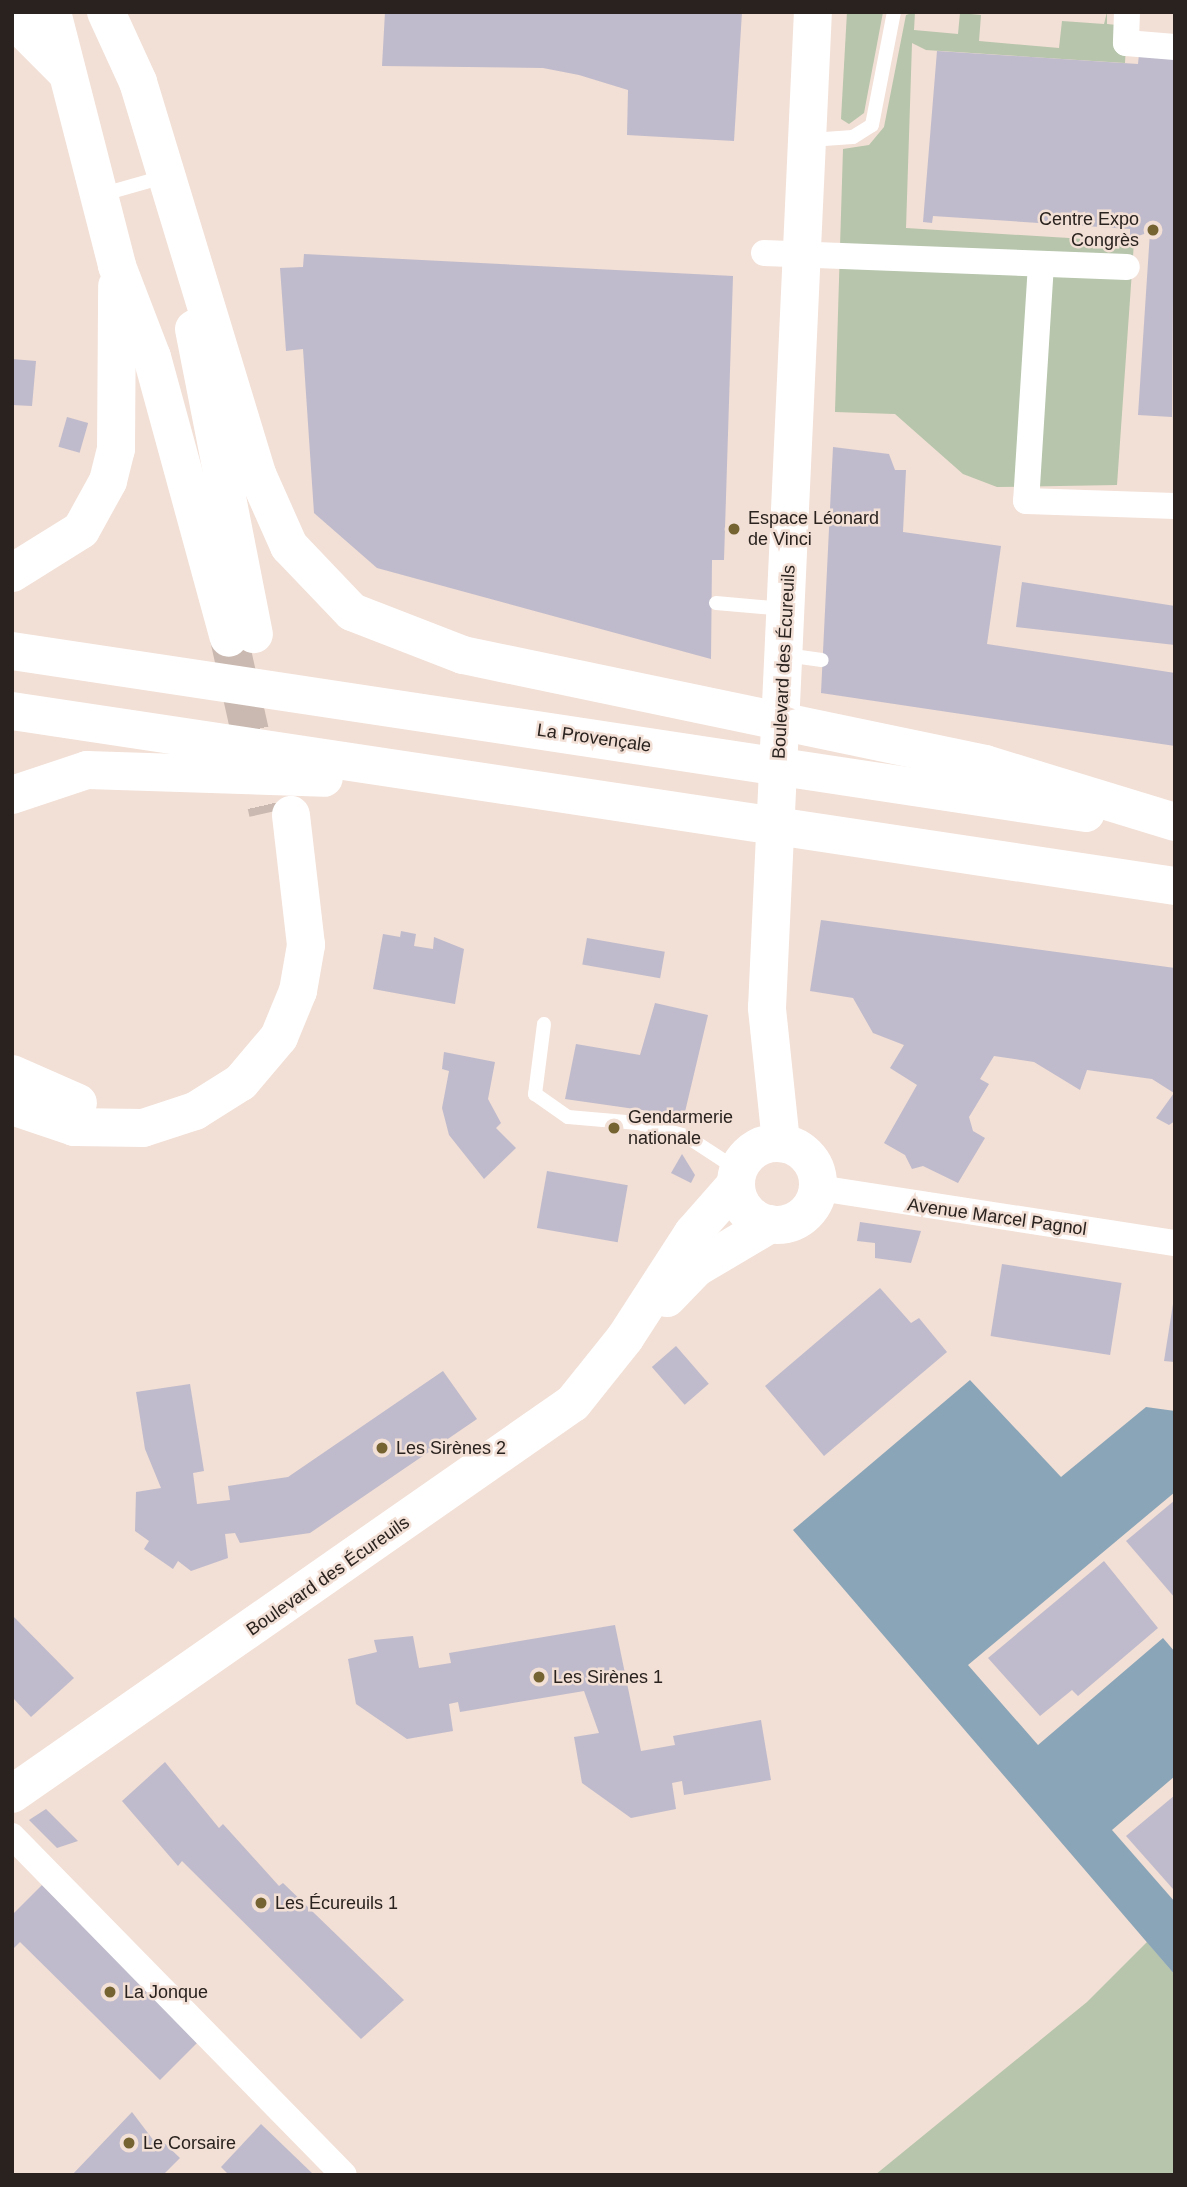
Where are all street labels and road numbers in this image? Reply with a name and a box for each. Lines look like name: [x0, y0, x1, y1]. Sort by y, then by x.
street label: Boulevard des Écureuils: [768, 565, 800, 759]
street label: La Provençale: [536, 719, 652, 757]
street label: Avenue Marcel Pagnol: [906, 1194, 1088, 1240]
street label: Boulevard des Écureuils: [242, 1511, 414, 1641]

